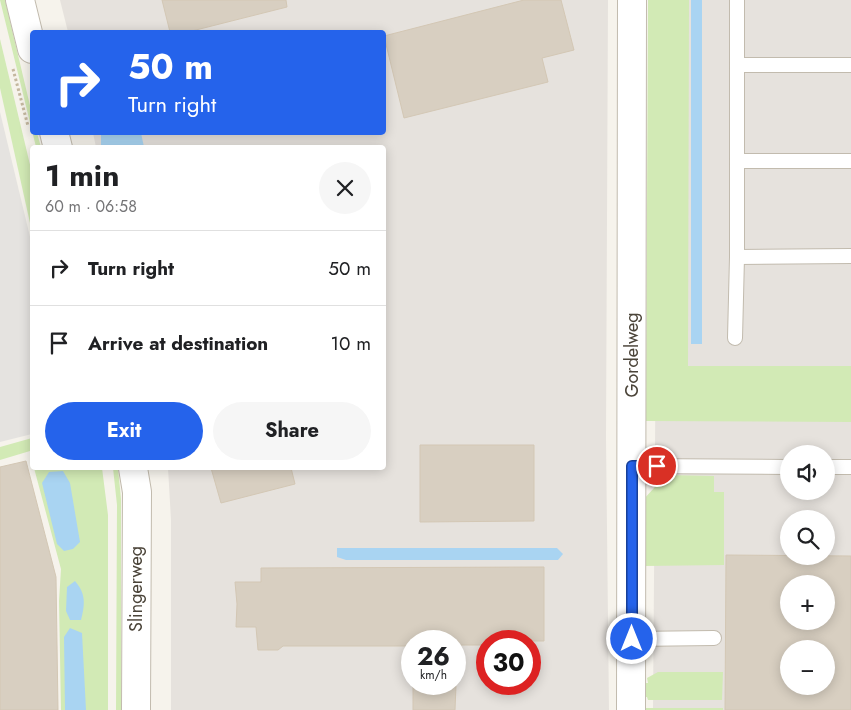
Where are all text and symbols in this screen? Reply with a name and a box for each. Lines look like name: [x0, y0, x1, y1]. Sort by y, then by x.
text: 50 m: [128, 42, 213, 92]
icon: right: [45, 50, 110, 115]
text: Turn right: [128, 88, 216, 120]
text: 1 min: [45, 154, 119, 197]
button: close: [319, 162, 371, 214]
text: 60 m · 06:58: [45, 195, 137, 218]
icon: right: [45, 254, 73, 282]
text: Turn right: [88, 255, 174, 282]
text: 50 m: [328, 255, 371, 282]
street label: Gordelweg: [619, 312, 645, 398]
icon: arrive: [45, 329, 73, 357]
text: Arrive at destination: [88, 330, 268, 357]
text: 10 m: [331, 330, 371, 357]
button: Exit: [45, 402, 203, 460]
button: Share: [213, 402, 371, 460]
pin: [636, 445, 678, 487]
map controls: [780, 445, 835, 695]
button: sound: [780, 445, 835, 500]
icon: arrive: [643, 452, 671, 480]
button: search: [780, 510, 835, 565]
street label: Slingerweg: [123, 546, 149, 632]
button: +: [780, 575, 835, 630]
position arrow: [605, 612, 657, 664]
speed limit sign: 30: [476, 630, 541, 695]
text: 26: [417, 638, 450, 674]
button: −: [780, 640, 835, 695]
text: km/h: [420, 666, 447, 684]

